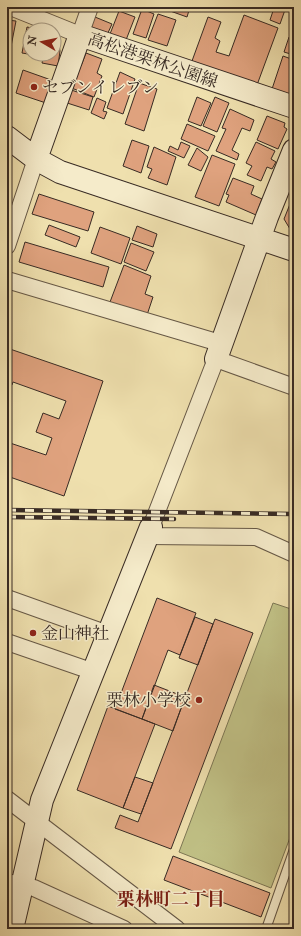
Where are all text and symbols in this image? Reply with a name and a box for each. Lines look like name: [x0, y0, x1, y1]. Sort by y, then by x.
north arrow: [22, 22, 62, 62]
street label: 高松港栗林公園線: [85, 28, 221, 93]
text: N: [25, 34, 40, 47]
place label: セブンイレブン: [42, 77, 159, 98]
marker: セブンイレブン: [29, 82, 39, 92]
place label: 金山神社: [41, 623, 109, 644]
marker: 金山神社: [28, 628, 38, 638]
place label: 栗林小学校: [106, 690, 191, 711]
marker: 栗林小学校: [194, 695, 204, 705]
district label: 栗林町二丁目: [117, 888, 225, 911]

